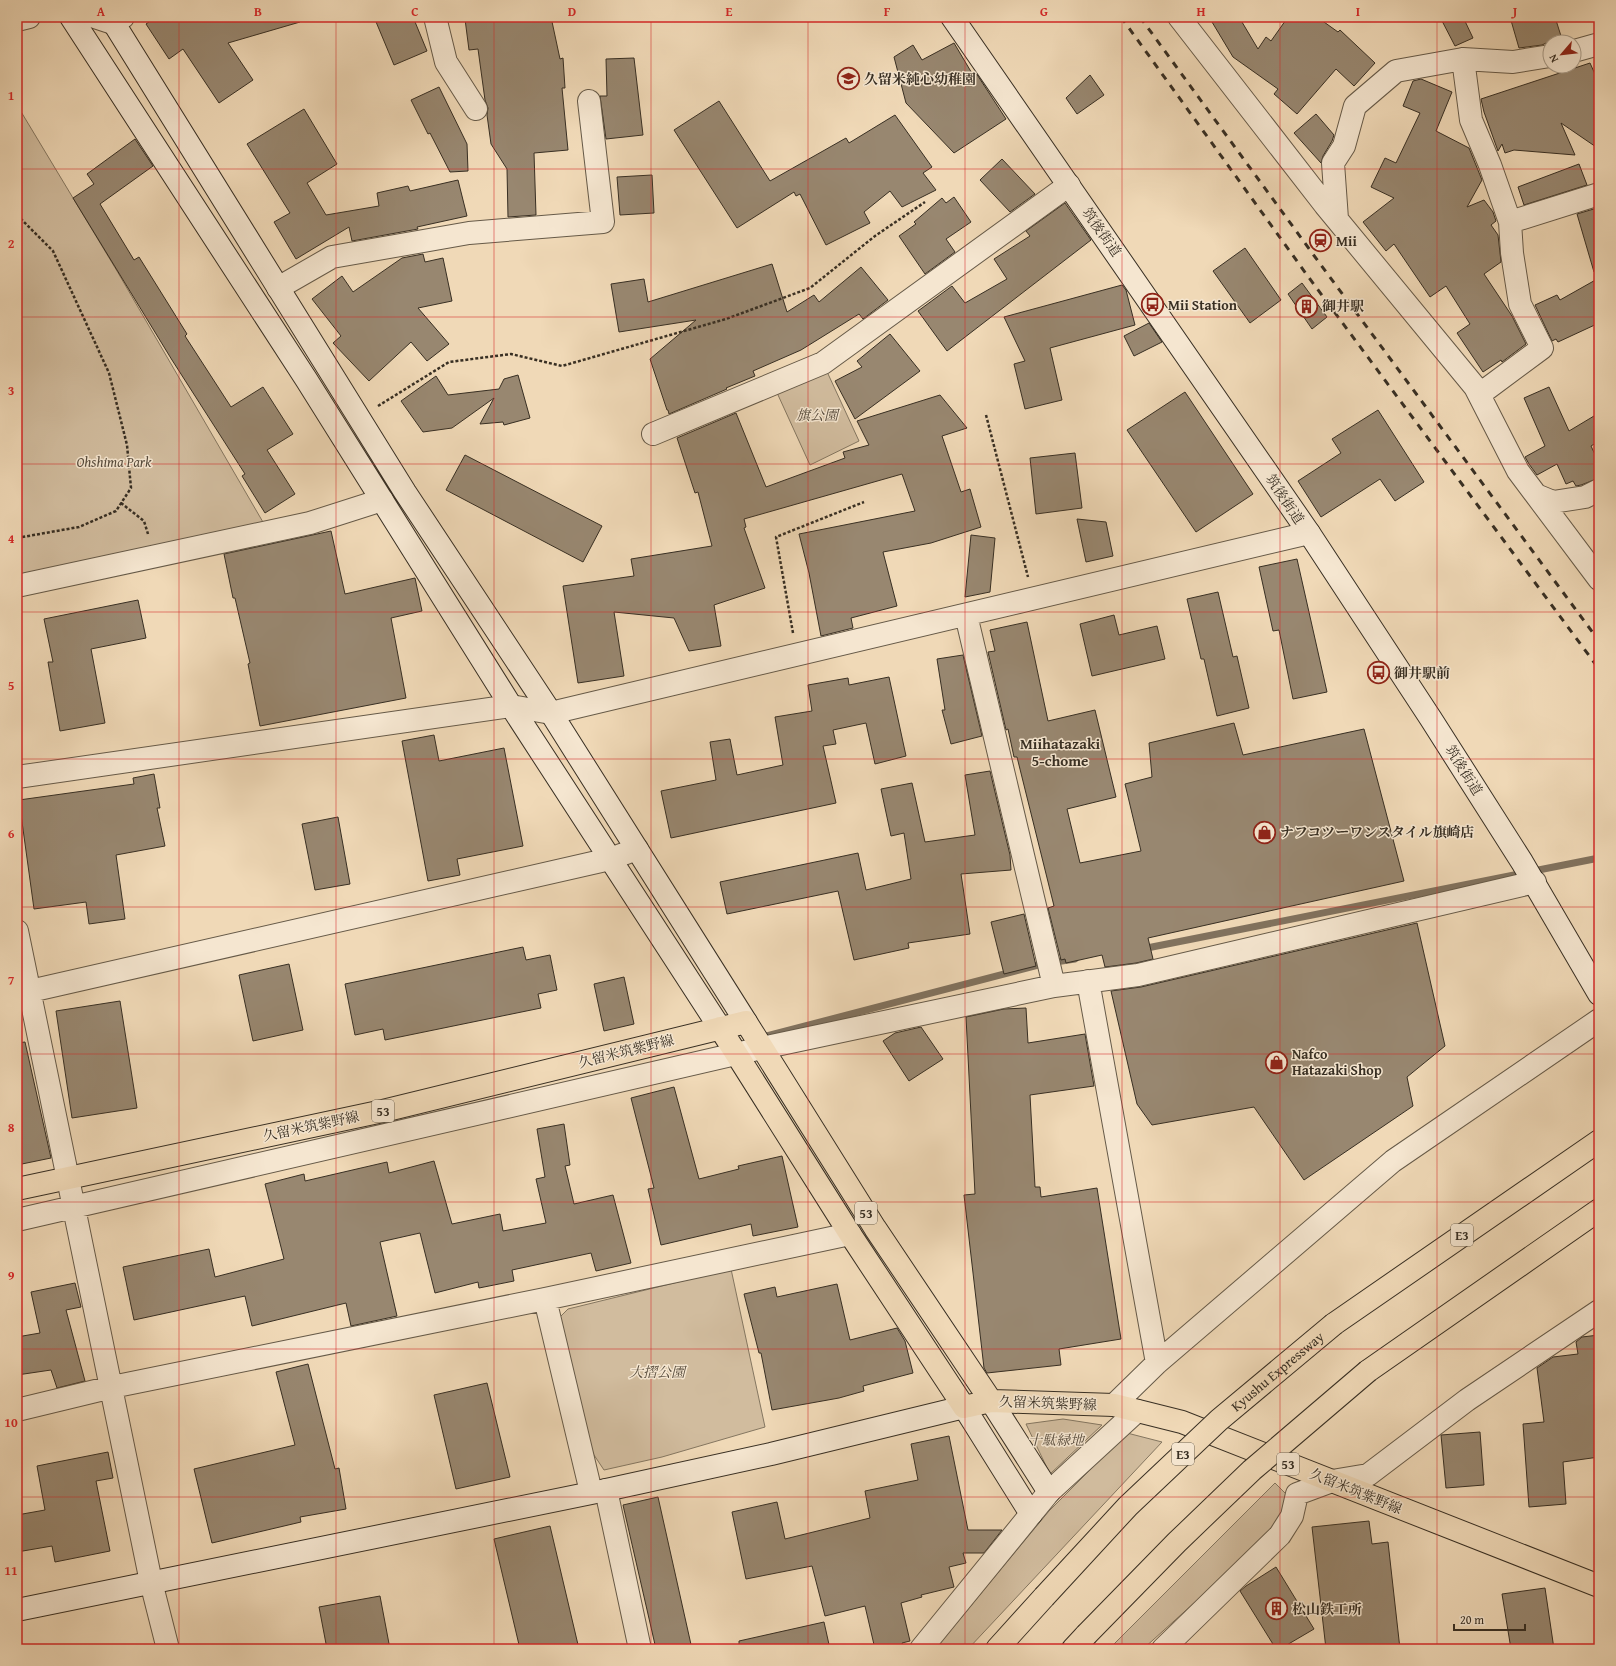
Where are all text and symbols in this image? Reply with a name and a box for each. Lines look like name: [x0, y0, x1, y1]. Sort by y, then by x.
text: A: [97, 2, 106, 21]
text: B: [254, 2, 262, 21]
text: C: [411, 2, 419, 21]
text: D: [568, 2, 576, 21]
text: E: [726, 2, 733, 21]
text: F: [884, 2, 891, 21]
text: G: [1040, 2, 1048, 21]
text: H: [1196, 2, 1206, 21]
text: I: [1356, 2, 1360, 21]
text: J: [1511, 2, 1518, 21]
north arrow: [1542, 34, 1582, 74]
text: N: [1544, 51, 1562, 66]
school or university icon: 久留米純心幼稚園: [835, 66, 861, 92]
place label: 久留米純心幼稚園: [864, 69, 976, 89]
text: 1: [8, 86, 14, 105]
street label: 筑後街道: [1078, 203, 1126, 261]
station icon: Mii: [1307, 228, 1333, 254]
place label: Mii: [1336, 231, 1357, 251]
text: 2: [8, 234, 15, 253]
bus stop icon: Mii Station: [1140, 292, 1166, 318]
building icon: 御井駅: [1294, 293, 1320, 319]
place label: Mii Station: [1168, 295, 1238, 315]
place label: 御井駅: [1322, 296, 1364, 316]
text: 3: [8, 381, 14, 400]
park label: 旗公園: [796, 405, 840, 425]
park label: Ohshima Park: [77, 452, 152, 472]
street label: 筑後街道: [1261, 470, 1309, 528]
text: 4: [8, 529, 15, 548]
bus stop icon: 御井駅前: [1365, 660, 1391, 686]
place label: 御井駅前: [1394, 663, 1450, 683]
text: 5: [8, 676, 15, 695]
district label: Miihatazaki 5-chome: [1020, 733, 1100, 771]
street label: 筑後街道: [1441, 741, 1487, 799]
shop icon: ナフコツーワンスタイル旗崎店: [1251, 819, 1277, 845]
place label: ナフコツーワンスタイル旗崎店: [1280, 822, 1475, 842]
text: 6: [8, 824, 15, 843]
text: 7: [8, 971, 15, 990]
street label: 久留米筑紫野線: [576, 1029, 676, 1073]
place label: Nafco Hatazaki Shop: [1292, 1044, 1382, 1080]
shop icon: Nafco Hatazaki Shop: [1264, 1049, 1290, 1075]
road number: 53: [372, 1100, 394, 1122]
street label: 久留米筑紫野線: [261, 1106, 361, 1146]
text: 8: [8, 1118, 15, 1137]
road number: 53: [855, 1202, 877, 1224]
road number: E3: [1451, 1224, 1473, 1246]
text: 9: [8, 1266, 15, 1285]
street label: Kyushu Expressway: [1227, 1327, 1328, 1416]
park label: 大摺公園: [629, 1362, 687, 1382]
street label: 久留米筑紫野線: [999, 1391, 1097, 1415]
text: 10: [4, 1413, 18, 1432]
park label: 十駄緑地: [1028, 1430, 1086, 1450]
road number: E3: [1172, 1443, 1194, 1465]
road number: 53: [1277, 1453, 1299, 1475]
street label: 久留米筑紫野線: [1307, 1463, 1405, 1519]
text: 11: [4, 1561, 18, 1580]
building icon: 松山鉄工所: [1263, 1596, 1289, 1622]
place label: 松山鉄工所: [1292, 1599, 1362, 1619]
scale bar: [1454, 1606, 1525, 1632]
text: 20 m: [1460, 1611, 1484, 1628]

